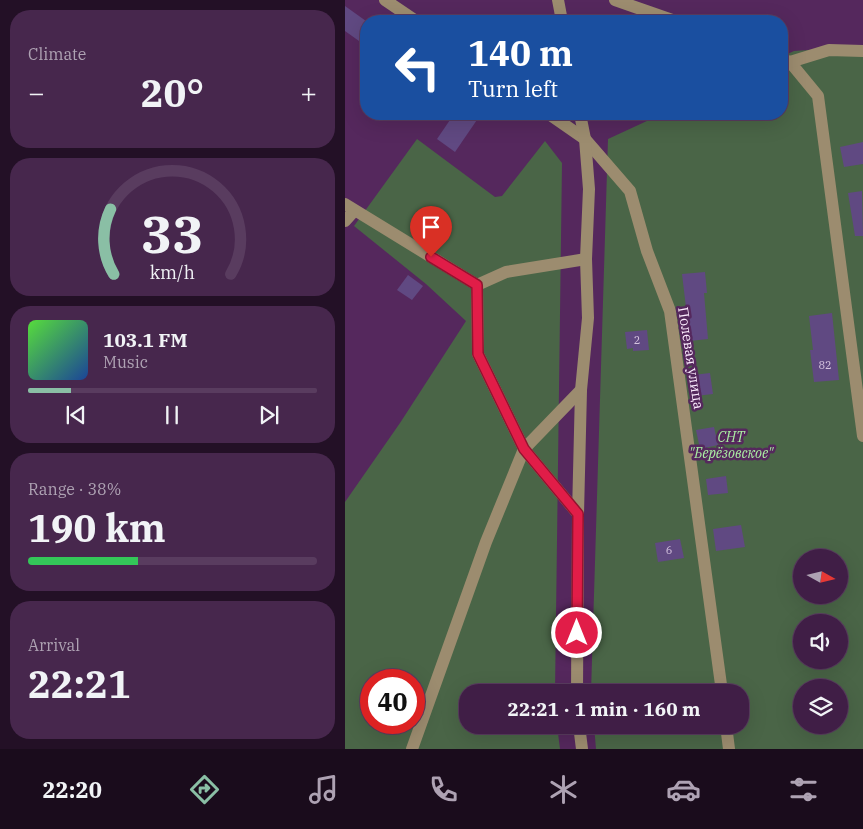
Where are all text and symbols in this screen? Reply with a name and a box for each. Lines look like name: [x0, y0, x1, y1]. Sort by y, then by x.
text: 140 m: [468, 30, 573, 76]
icon: left: [385, 35, 450, 100]
text: Climate: [28, 44, 86, 64]
text: 20°: [141, 68, 204, 117]
text: −: [28, 74, 45, 111]
text: +: [300, 74, 317, 111]
text: Turn left: [468, 74, 558, 103]
text: 33: [141, 200, 204, 267]
pin: [410, 206, 452, 257]
icon: arrive: [417, 213, 445, 241]
text: km/h: [150, 261, 195, 284]
street label: Полевая улица: [674, 306, 708, 411]
text: 103.1 FM: [103, 328, 188, 352]
house number: 2: [634, 333, 640, 347]
text: Music: [103, 352, 148, 372]
house number: 82: [818, 358, 832, 372]
icon: previous: [62, 401, 90, 429]
icon: pause: [158, 401, 186, 429]
icon: next: [255, 401, 283, 429]
park label: СНТ "Берёзовское": [689, 428, 775, 462]
text: Range · 38%: [28, 479, 121, 499]
text: 190 km: [28, 503, 166, 552]
house number: 6: [666, 543, 672, 557]
north arrow: [793, 549, 847, 604]
map controls: [793, 549, 848, 734]
position arrow: [550, 606, 602, 658]
button: sound: [793, 614, 848, 669]
text: Arrival: [28, 635, 80, 655]
text: 22:21: [28, 659, 131, 708]
speed limit sign: 40: [360, 669, 425, 734]
button: layers: [793, 679, 848, 734]
text: 22:21 · 1 min · 160 m: [508, 697, 700, 721]
icon: directions: [187, 772, 222, 807]
icon: music: [306, 772, 341, 807]
icon: phone: [426, 772, 461, 807]
icon: climate: [546, 772, 581, 807]
icon: car: [666, 772, 701, 807]
icon: filters: [786, 772, 821, 807]
text: 22:20: [42, 775, 102, 804]

